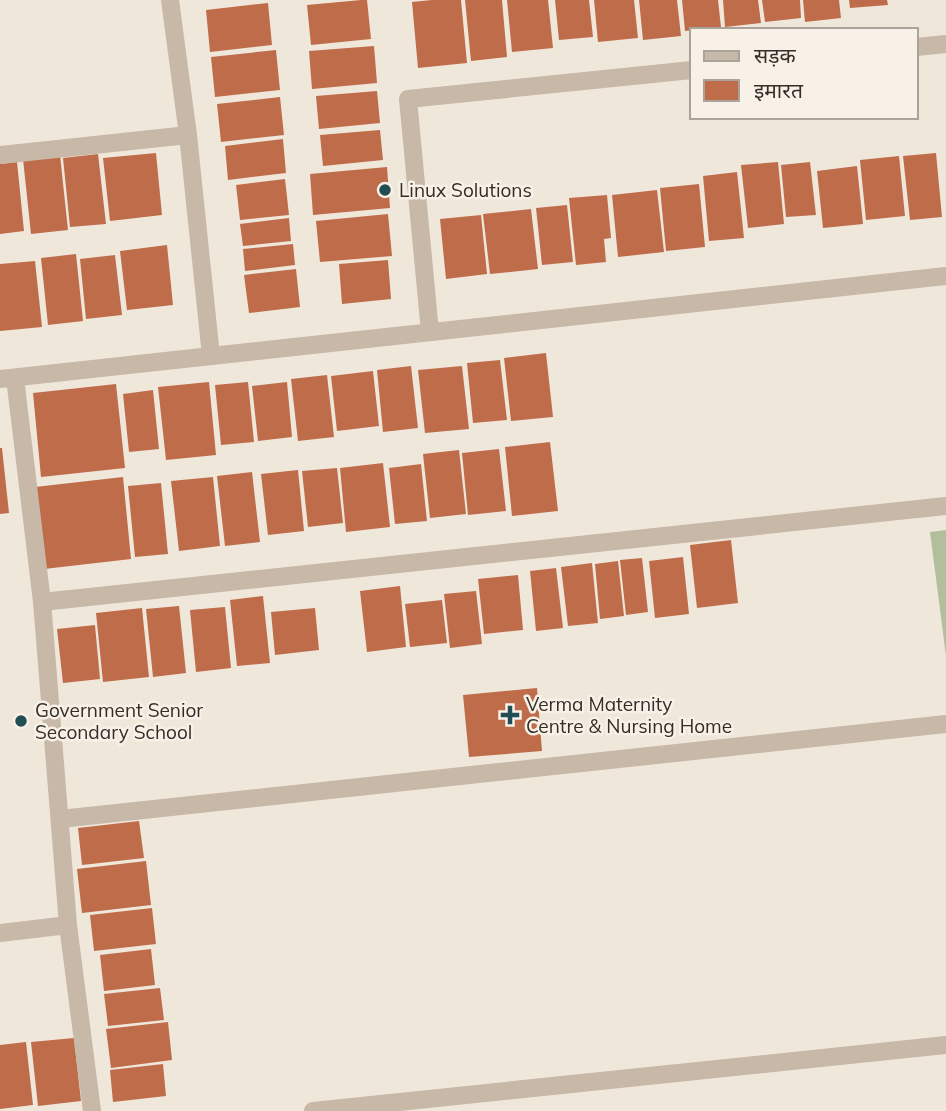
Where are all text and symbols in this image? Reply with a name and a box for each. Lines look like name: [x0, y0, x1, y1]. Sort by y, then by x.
legend: [690, 28, 918, 119]
text: सड़क: [754, 42, 796, 68]
text: इमारत: [754, 77, 804, 103]
place label: Linux Solutions: [399, 178, 532, 202]
marker: Linux Solutions: [377, 182, 393, 198]
place label: Verma Maternity Centre & Nursing Home: [526, 692, 732, 738]
place label: Government Senior Secondary School: [35, 698, 203, 744]
marker: Verma Maternity Centre & Nursing Home: [500, 705, 520, 725]
marker: Government Senior Secondary School: [13, 713, 29, 729]

